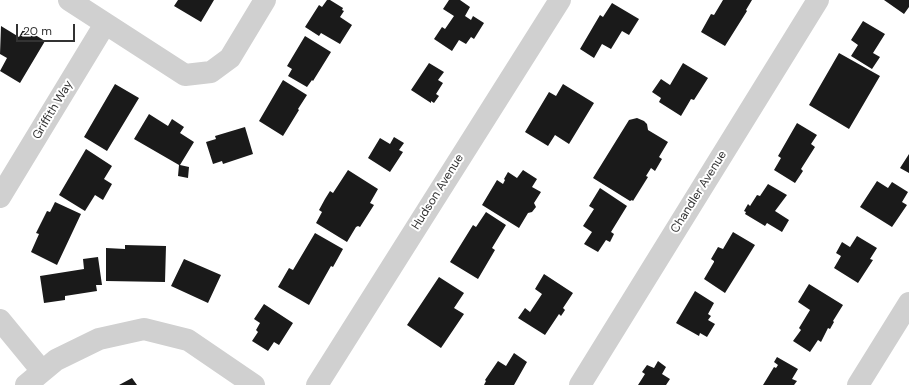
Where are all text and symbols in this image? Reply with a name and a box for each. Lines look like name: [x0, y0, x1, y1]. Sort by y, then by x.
scale bar: [18, 16, 77, 42]
text: 20 m: [23, 23, 52, 39]
street label: Griffith Way: [30, 78, 76, 142]
street label: Chandler Avenue: [668, 148, 730, 236]
street label: Hudson Avenue: [409, 151, 467, 233]

